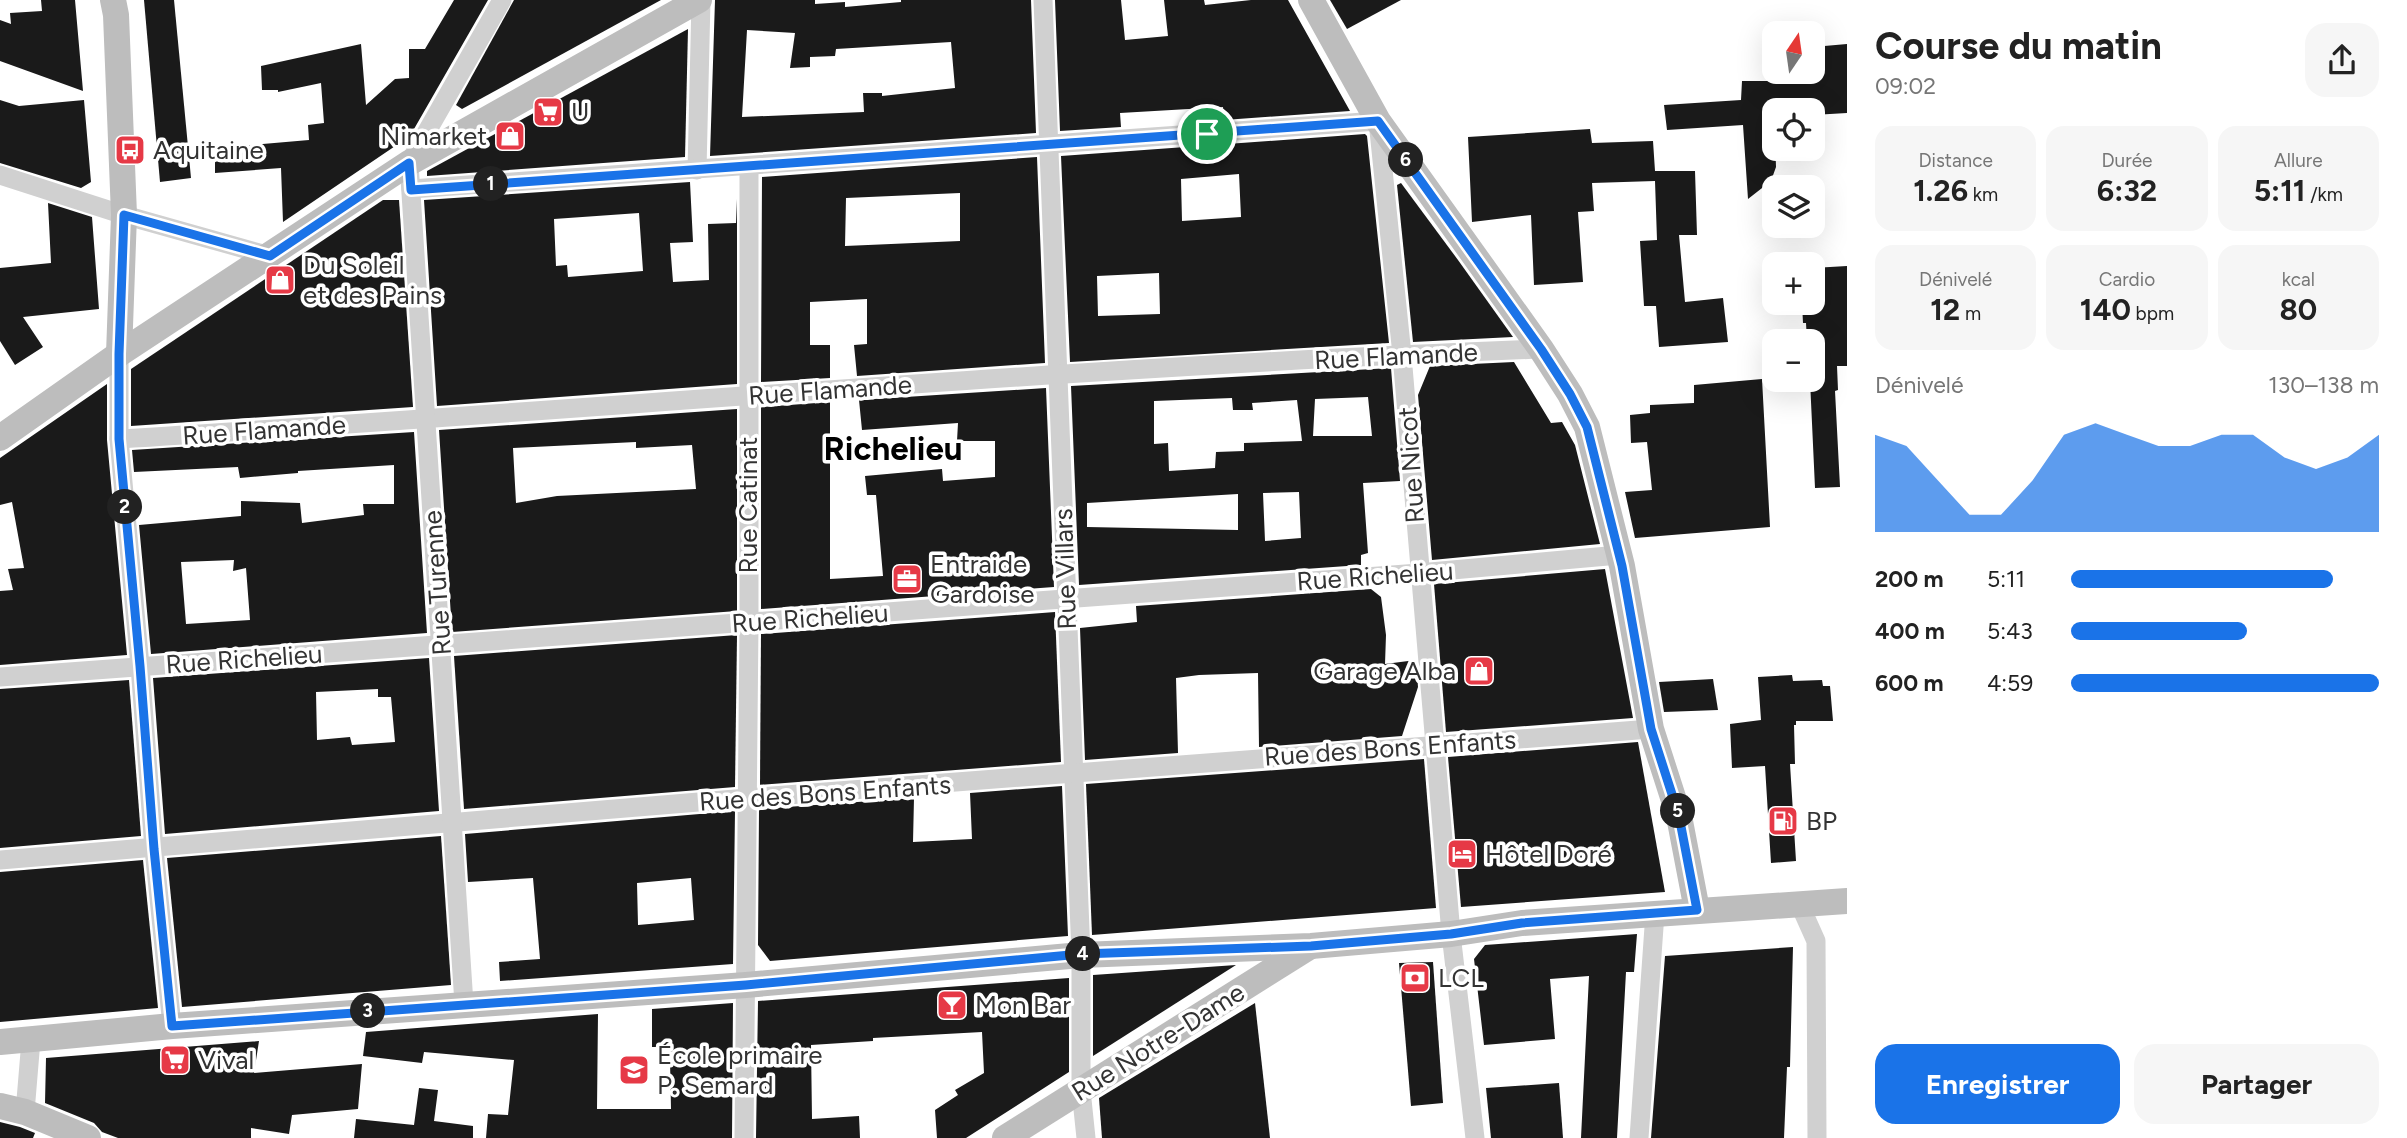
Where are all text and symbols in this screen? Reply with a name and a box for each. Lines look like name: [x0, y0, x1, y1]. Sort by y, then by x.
north arrow: [1762, 21, 1825, 84]
map controls: [1762, 21, 1825, 392]
text: Course du matin: [1875, 23, 2162, 69]
button: share: [2305, 23, 2379, 97]
text: 09:02: [1875, 72, 1936, 100]
supermarket icon: U: [531, 95, 565, 129]
place label: U: [571, 96, 589, 128]
button: locate: [1762, 98, 1825, 161]
pin: [1177, 104, 1237, 164]
icon: arrive: [1188, 115, 1226, 153]
shop icon: Nimarket: [493, 119, 527, 153]
place label: Nimarket: [380, 120, 487, 152]
bus stop icon: Aquitaine: [113, 133, 147, 167]
place label: Aquitaine: [153, 134, 264, 166]
pin: 6: [1388, 142, 1424, 178]
text: 6: [1400, 148, 1411, 171]
text: Distance: [1918, 149, 1993, 172]
text: Durée: [2102, 149, 2152, 172]
text: Allure: [2274, 149, 2323, 172]
pin: 1: [474, 166, 508, 202]
text: 1: [486, 172, 495, 195]
text: 1.26: [1913, 172, 1968, 209]
text: 6:32: [2097, 172, 2157, 209]
text: 5:11: [2254, 172, 2305, 209]
button: layers: [1762, 175, 1825, 238]
text: km: [1968, 183, 1998, 206]
text: /km: [2305, 183, 2343, 206]
place label: Du Soleil et des Pains: [303, 249, 442, 311]
button: +: [1762, 252, 1825, 315]
shop icon: Du Soleil et des Pains: [263, 263, 297, 297]
text: Dénivelé: [1919, 268, 1992, 291]
text: Cardio: [2099, 268, 2155, 291]
text: kcal: [2282, 268, 2315, 291]
text: 12: [1930, 291, 1960, 328]
text: 140: [2080, 291, 2131, 328]
text: 80: [2279, 291, 2317, 328]
text: m: [1960, 302, 1981, 325]
text: bpm: [2131, 302, 2174, 325]
button: −: [1762, 329, 1825, 392]
street label: Rue Flamande: [1313, 336, 1479, 376]
street label: Rue Flamande: [747, 368, 913, 412]
text: Dénivelé: [1875, 371, 1963, 399]
text: 130–138 m: [2268, 371, 2379, 399]
street label: Rue Nicot: [1391, 406, 1431, 524]
street label: Rue Flamande: [181, 408, 347, 452]
district label: Richelieu: [824, 429, 962, 468]
street label: Rue Catinat: [732, 436, 764, 573]
pin: 2: [108, 490, 142, 524]
text: 2: [119, 495, 130, 518]
street label: Rue Villars: [1047, 508, 1083, 630]
street label: Rue Turenne: [416, 509, 458, 657]
place label: Entraide Gardoise: [930, 548, 1034, 610]
street label: Rue Richelieu: [1296, 555, 1454, 597]
office icon: Entraide Gardoise: [890, 562, 924, 596]
text: 200 m: [1875, 565, 1944, 593]
text: 5:11: [1987, 565, 2025, 593]
street label: Rue Richelieu: [731, 597, 889, 639]
text: 400 m: [1875, 617, 1945, 645]
text: 5:43: [1987, 617, 2033, 645]
street label: Rue Richelieu: [165, 638, 323, 680]
shop icon: Garage Alba: [1462, 654, 1496, 688]
place label: Garage Alba: [1313, 655, 1456, 687]
text: 600 m: [1875, 669, 1944, 697]
text: 4:59: [1987, 669, 2033, 697]
street label: Rue des Bons Enfants: [1263, 723, 1517, 773]
street label: Rue des Bons Enfants: [698, 768, 952, 818]
pin: 5: [1660, 794, 1696, 828]
text: 5: [1672, 799, 1683, 822]
fuel station icon: BP: [1766, 804, 1800, 838]
place label: BP: [1806, 805, 1837, 837]
hotel icon: Hôtel Doré: [1445, 837, 1479, 871]
place label: Hôtel Doré: [1485, 838, 1612, 870]
pin: 4: [1066, 936, 1100, 972]
text: 4: [1076, 942, 1089, 965]
bank icon: LCL: [1398, 961, 1432, 995]
place label: LCL: [1438, 962, 1484, 994]
street label: Rue Notre-Dame: [1066, 976, 1250, 1108]
bar icon: Mon Bar: [935, 988, 969, 1022]
place label: Mon Bar: [975, 989, 1071, 1021]
pin: 3: [350, 993, 386, 1028]
text: 3: [362, 999, 373, 1022]
place label: École primaire P. Semard: [657, 1039, 822, 1101]
supermarket icon: Vival: [158, 1043, 192, 1077]
place label: Vival: [198, 1044, 254, 1076]
button: Enregistrer: [1875, 1044, 2120, 1124]
button: Partager: [2134, 1044, 2379, 1124]
school or university icon: École primaire P. Semard: [617, 1053, 651, 1087]

